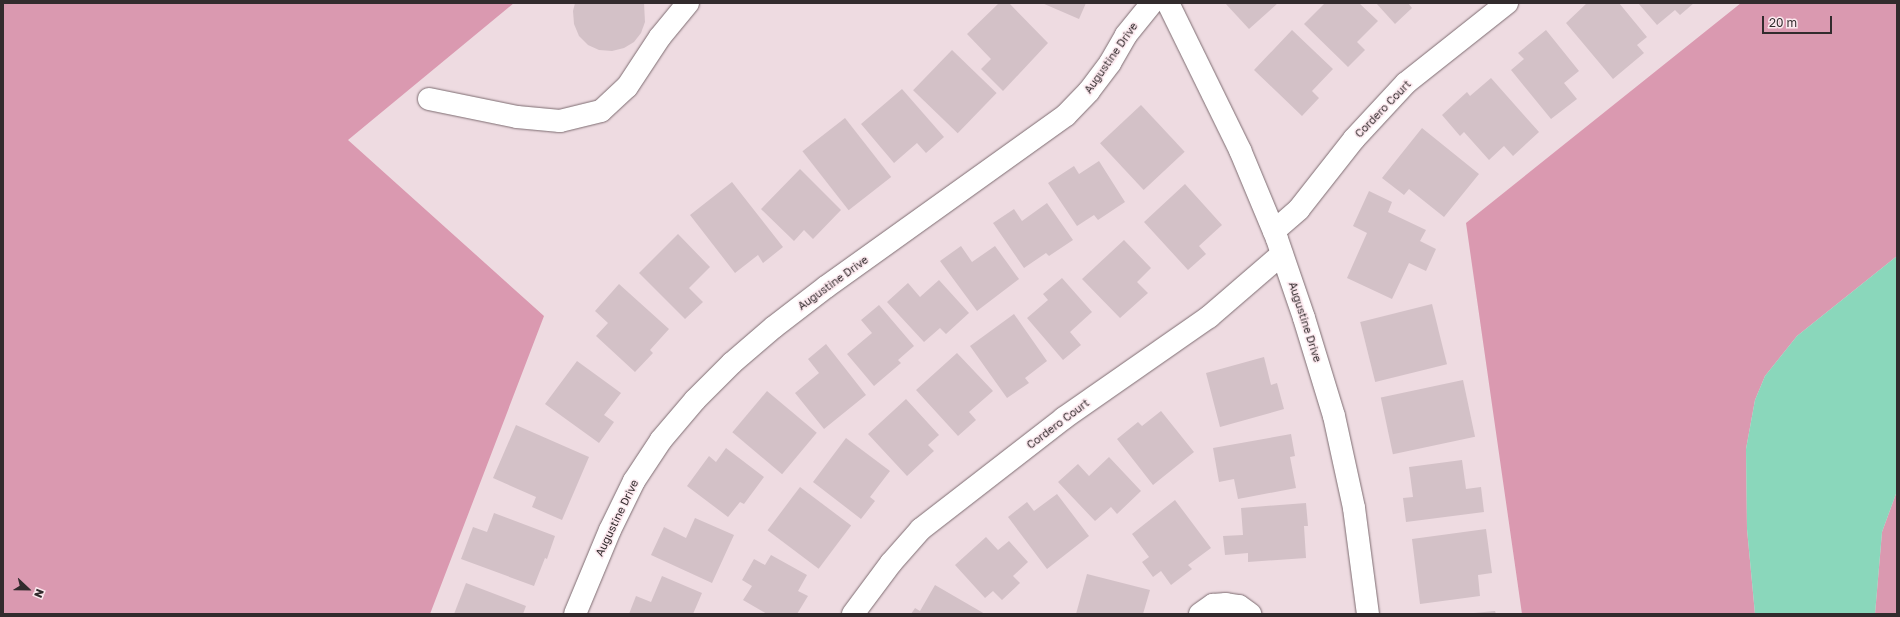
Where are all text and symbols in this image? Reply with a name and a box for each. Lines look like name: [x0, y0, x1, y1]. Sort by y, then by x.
scale bar: [1764, 8, 1834, 34]
text: 20 m: [1769, 15, 1797, 30]
street label: Augustine Drive: [1082, 20, 1140, 96]
street label: Cordero Court: [1352, 78, 1414, 140]
street label: Augustine Drive: [795, 253, 871, 313]
street label: Augustine Drive: [1286, 280, 1324, 364]
street label: Cordero Court: [1024, 396, 1092, 452]
street label: Augustine Drive: [593, 478, 641, 558]
north arrow: [8, 569, 48, 609]
text: N: [32, 587, 47, 600]

